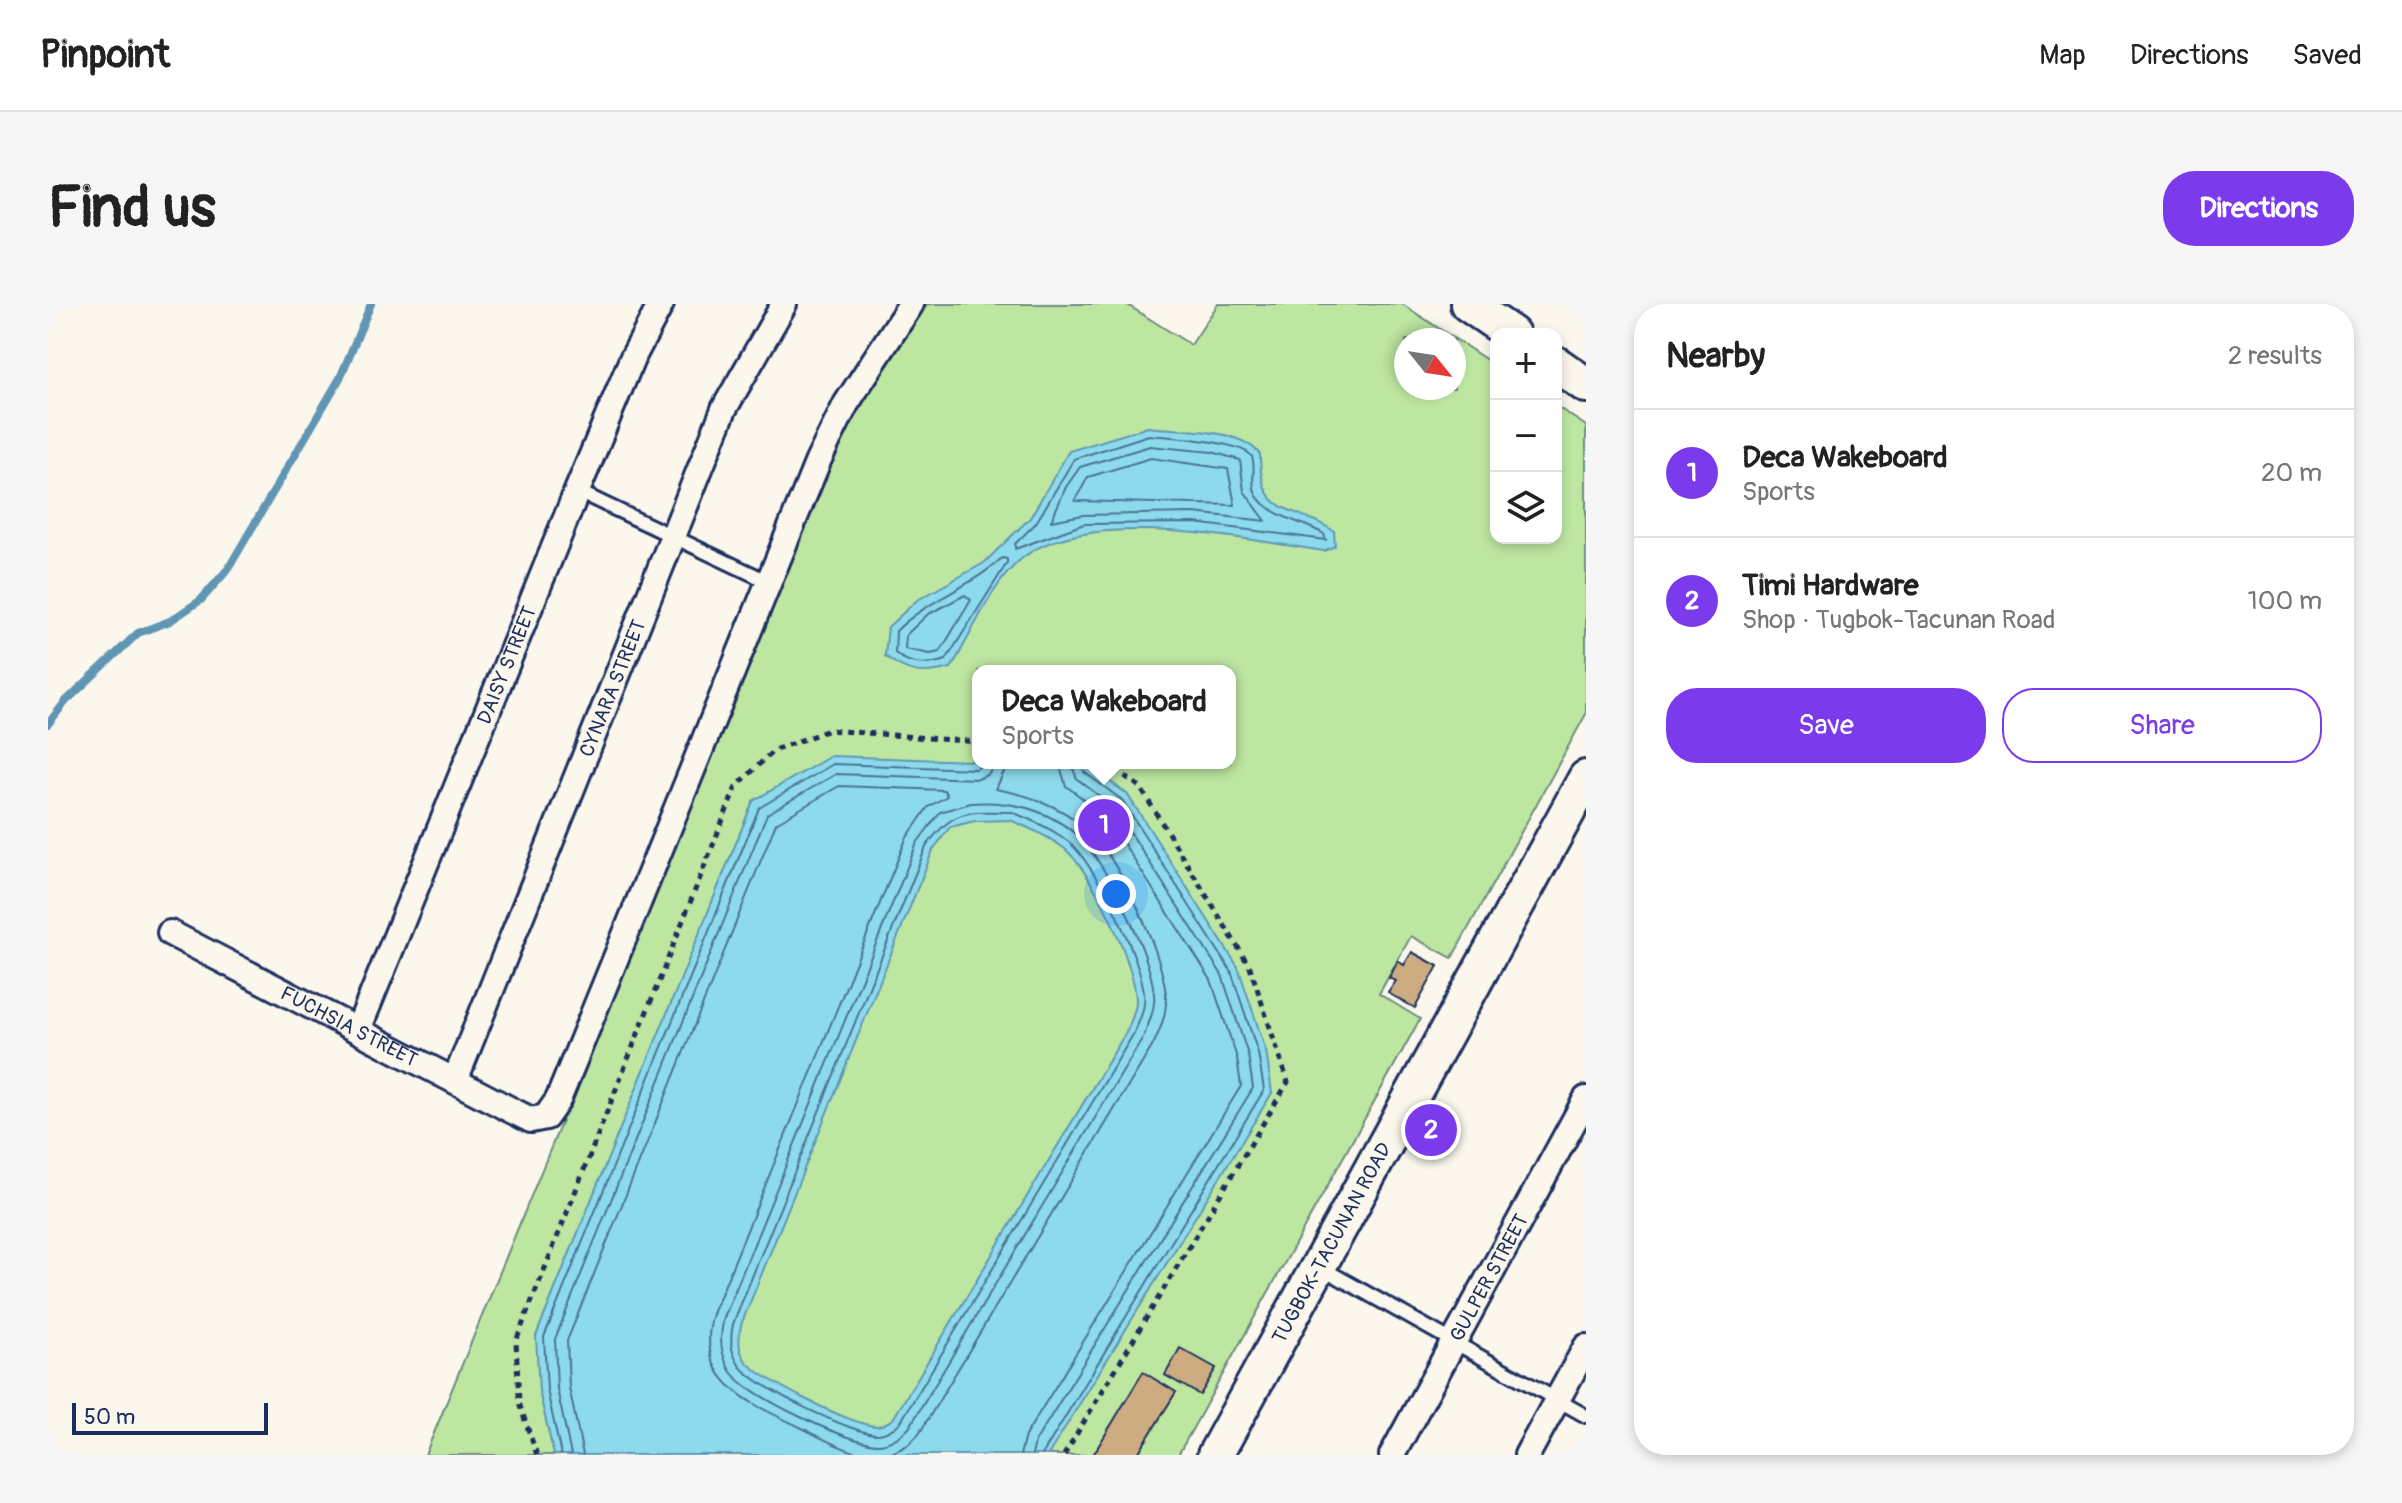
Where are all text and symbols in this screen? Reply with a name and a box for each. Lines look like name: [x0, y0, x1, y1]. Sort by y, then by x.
text: Pinpoint: [40, 31, 170, 79]
text: Map: [2039, 38, 2086, 73]
text: Directions: [2130, 38, 2249, 73]
text: Saved: [2293, 38, 2362, 73]
button: Directions: [2163, 171, 2354, 246]
text: Find us: [48, 174, 216, 243]
north arrow: [1394, 328, 1466, 400]
map controls: [1490, 328, 1562, 544]
button: +: [1490, 328, 1562, 400]
text: Nearby: [1666, 335, 1765, 378]
text: 2 results: [2228, 340, 2322, 372]
button: −: [1490, 400, 1562, 472]
text: Deca Wakeboard: [1742, 439, 1948, 476]
text: 1: [1687, 457, 1697, 489]
text: 20 m: [2261, 457, 2322, 489]
button: layers: [1490, 472, 1562, 544]
text: Sports: [1742, 476, 1815, 508]
text: Timi Hardware: [1742, 567, 1919, 604]
text: 2: [1685, 585, 1699, 617]
text: 100 m: [2248, 585, 2322, 617]
street label: DAISY STREET: [471, 602, 541, 728]
text: Shop · Tugbok-Tacunan Road: [1742, 604, 2055, 636]
street label: CYNARA STREET: [573, 616, 651, 760]
popup: [972, 665, 1236, 769]
text: Deca Wakeboard: [1001, 683, 1207, 720]
button: Save: [1666, 688, 1986, 763]
button: Share: [2002, 688, 2322, 763]
text: Sports: [1001, 720, 1074, 752]
pin: 1: [1078, 795, 1130, 855]
your location: [1096, 874, 1136, 914]
street label: FUCHSIA STREET: [276, 980, 422, 1072]
pin: 2: [1405, 1100, 1457, 1160]
street label: TUGBOK-TACUNAN ROAD: [1266, 1138, 1396, 1348]
street label: GULPER STREET: [1444, 1210, 1533, 1346]
scale bar: [72, 1399, 268, 1435]
text: 50 m: [84, 1403, 135, 1431]

